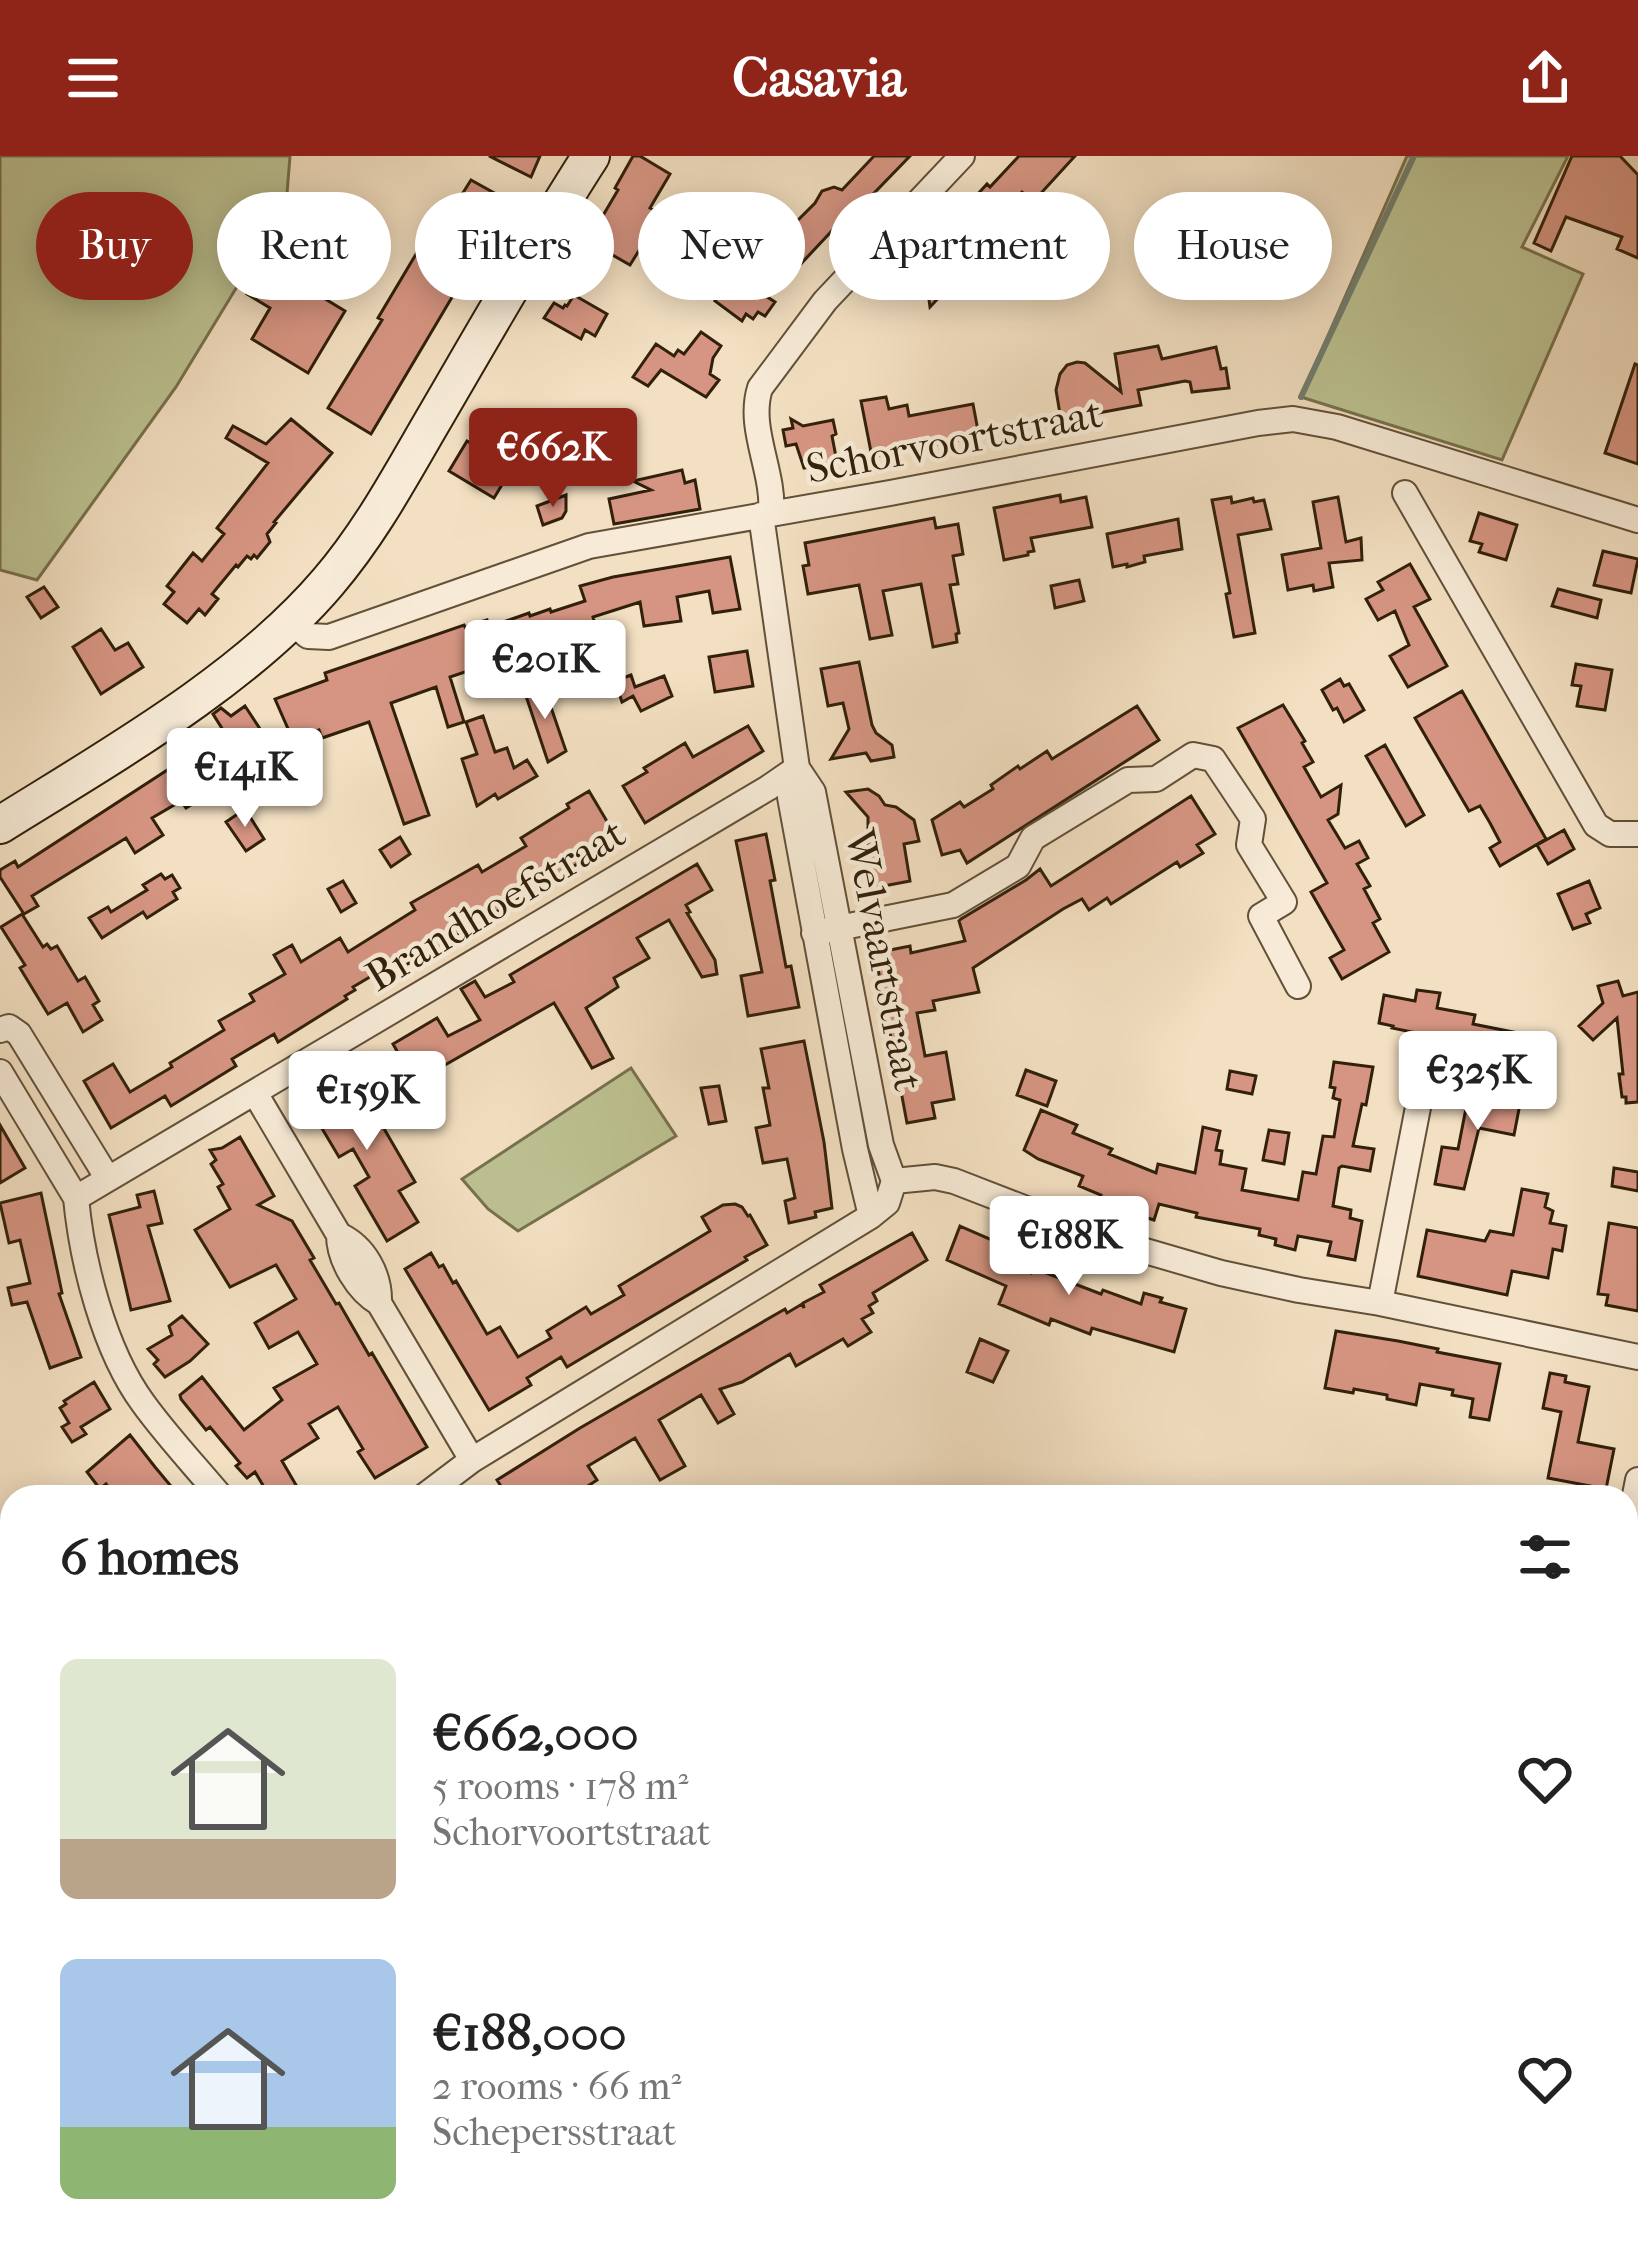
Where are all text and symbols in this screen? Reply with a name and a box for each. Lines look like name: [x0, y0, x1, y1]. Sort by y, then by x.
icon: menu: [60, 45, 126, 111]
icon: share: [1512, 45, 1578, 111]
text: Casavia: [732, 47, 906, 110]
chip: Buy: [36, 192, 193, 300]
chip: Rent: [217, 192, 391, 300]
chip: Filters: [415, 192, 614, 300]
chip: New: [638, 192, 805, 300]
chip: Apartment: [829, 192, 1110, 300]
chip: House: [1134, 192, 1332, 300]
street label: Schorvoortstraat: [802, 389, 1106, 494]
pin: €662K: [469, 408, 637, 510]
text: €662K: [496, 424, 610, 470]
pin: €201K: [461, 620, 629, 722]
text: €201K: [492, 636, 598, 682]
pin: €141K: [161, 728, 329, 830]
text: €141K: [194, 744, 296, 790]
street label: Brandhoefstraat: [357, 809, 634, 1002]
street label: Welvaartstraat: [834, 825, 933, 1095]
pin: €325K: [1394, 1031, 1562, 1133]
text: €325K: [1426, 1047, 1530, 1093]
pin: €159K: [283, 1051, 451, 1153]
text: €159K: [316, 1067, 418, 1113]
pin: €188K: [985, 1196, 1153, 1298]
text: €188K: [1017, 1212, 1121, 1258]
icon: filters: [1512, 1524, 1578, 1590]
text: 6 homes: [60, 1527, 239, 1587]
text: €662,000: [432, 1703, 639, 1763]
icon: home: [156, 1707, 300, 1851]
icon: heart: [1512, 1746, 1578, 1812]
text: 5 rooms · 178 m²: [432, 1763, 688, 1809]
text: Schorvoortstraat: [432, 1809, 711, 1855]
text: €188,000: [432, 2003, 627, 2063]
icon: home: [156, 2007, 300, 2151]
icon: heart: [1512, 2046, 1578, 2112]
text: 2 rooms · 66 m²: [432, 2063, 682, 2109]
text: Schepersstraat: [432, 2109, 677, 2155]

